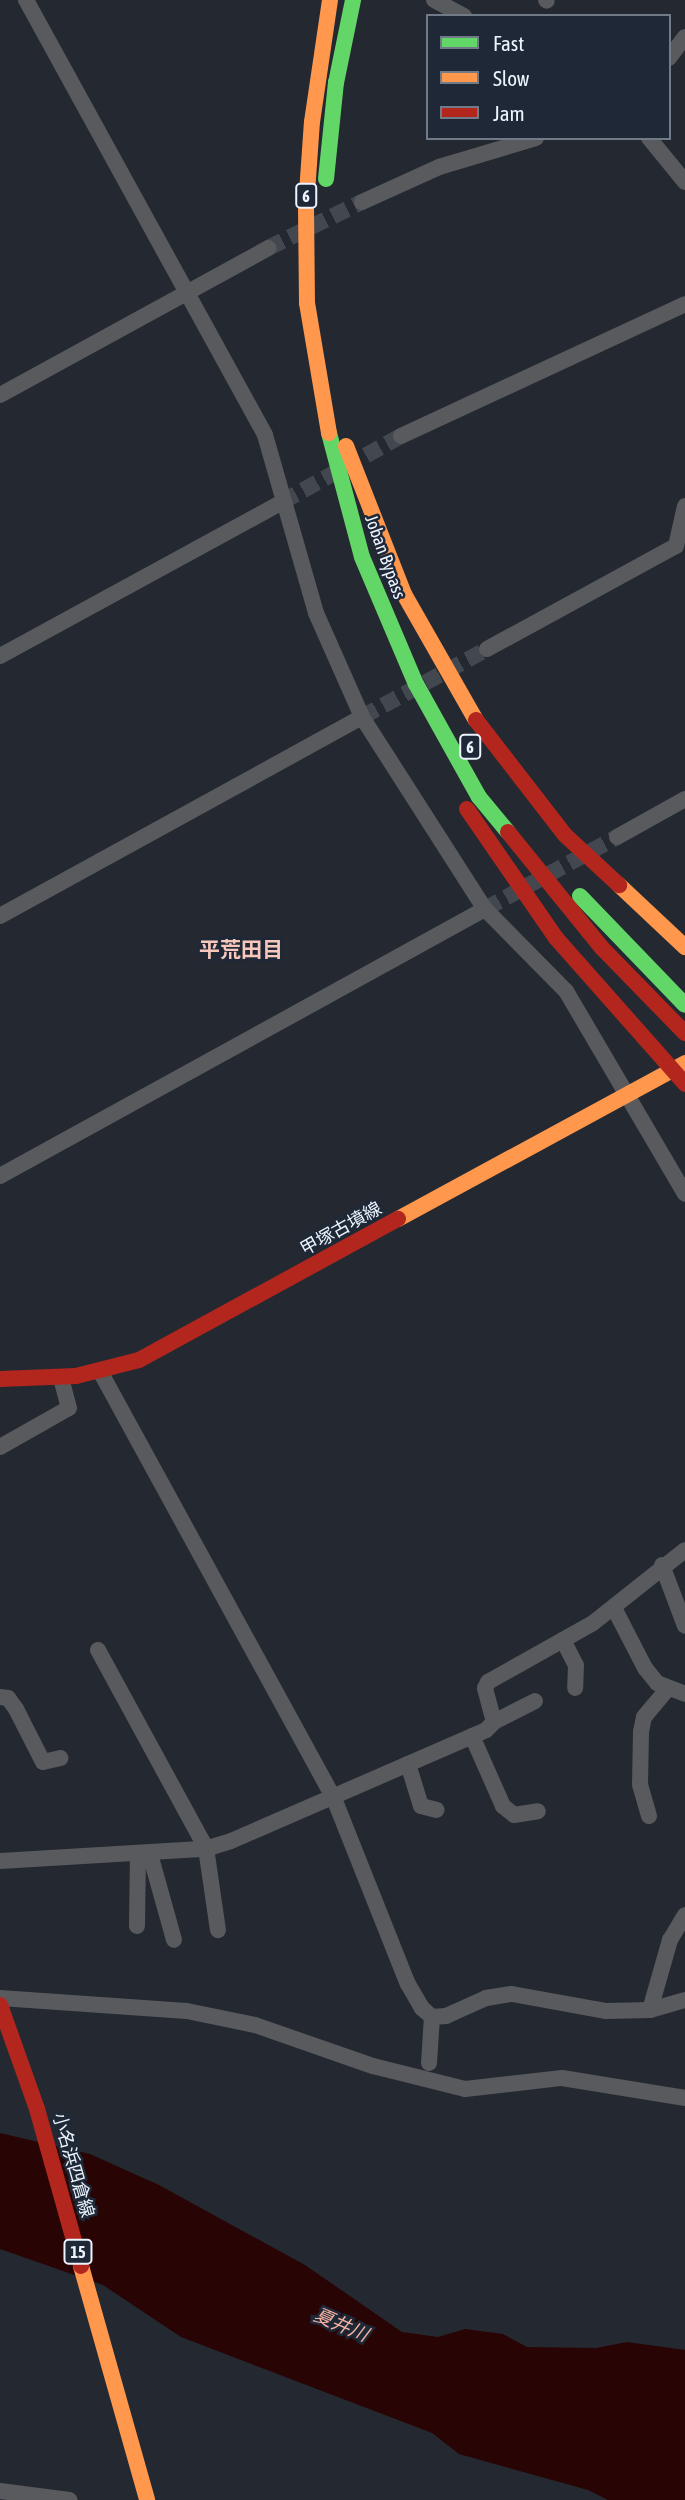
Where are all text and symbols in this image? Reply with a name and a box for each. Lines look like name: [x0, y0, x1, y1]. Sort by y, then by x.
legend: [426, 14, 671, 140]
text: Fast: [493, 31, 524, 55]
text: Slow: [493, 66, 529, 90]
text: Jam: [493, 101, 525, 125]
road number: 6: [294, 184, 318, 208]
street label: Joban Bypass: [360, 512, 410, 602]
road number: 6: [458, 734, 482, 760]
district label: 平荒田目: [199, 936, 283, 962]
street label: 甲塚古墳線: [296, 1198, 386, 1260]
street label: 小名浜四倉線: [48, 2110, 98, 2220]
road number: 15: [62, 2240, 94, 2264]
water label: 夏井川: [310, 2303, 372, 2347]

